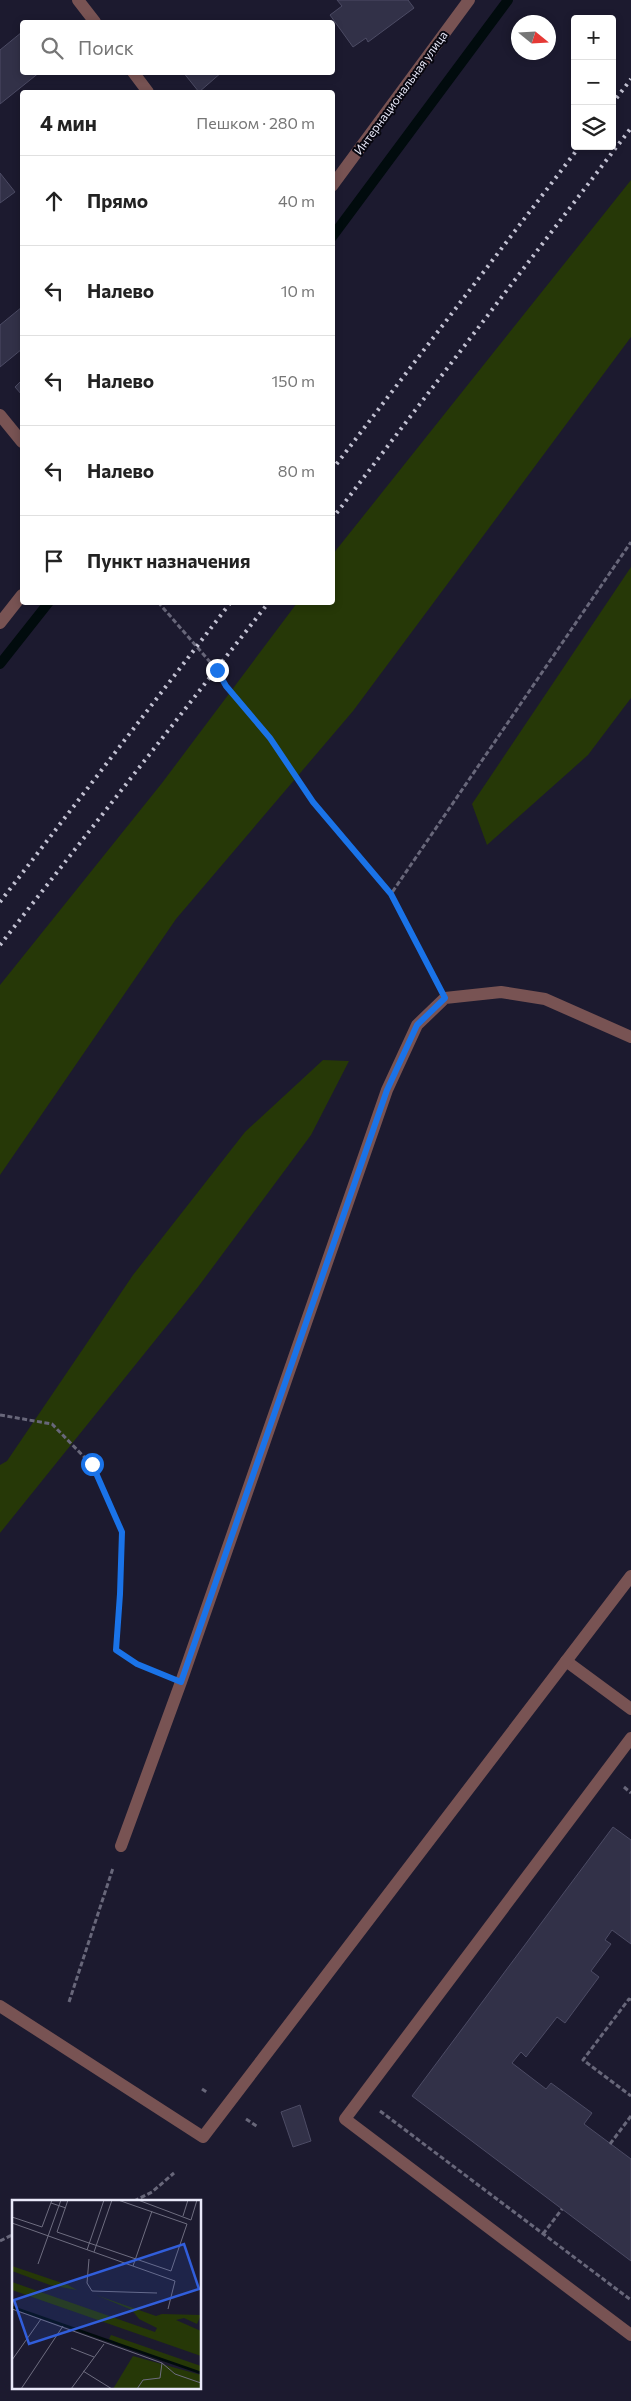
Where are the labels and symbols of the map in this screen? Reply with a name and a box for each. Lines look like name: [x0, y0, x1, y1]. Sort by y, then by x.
north arrow: [511, 15, 556, 60]
street label: Интернациональная улица: [351, 28, 450, 157]
route end: [206, 659, 229, 682]
route start: [81, 1453, 104, 1476]
inset map: [12, 2200, 201, 2388]

